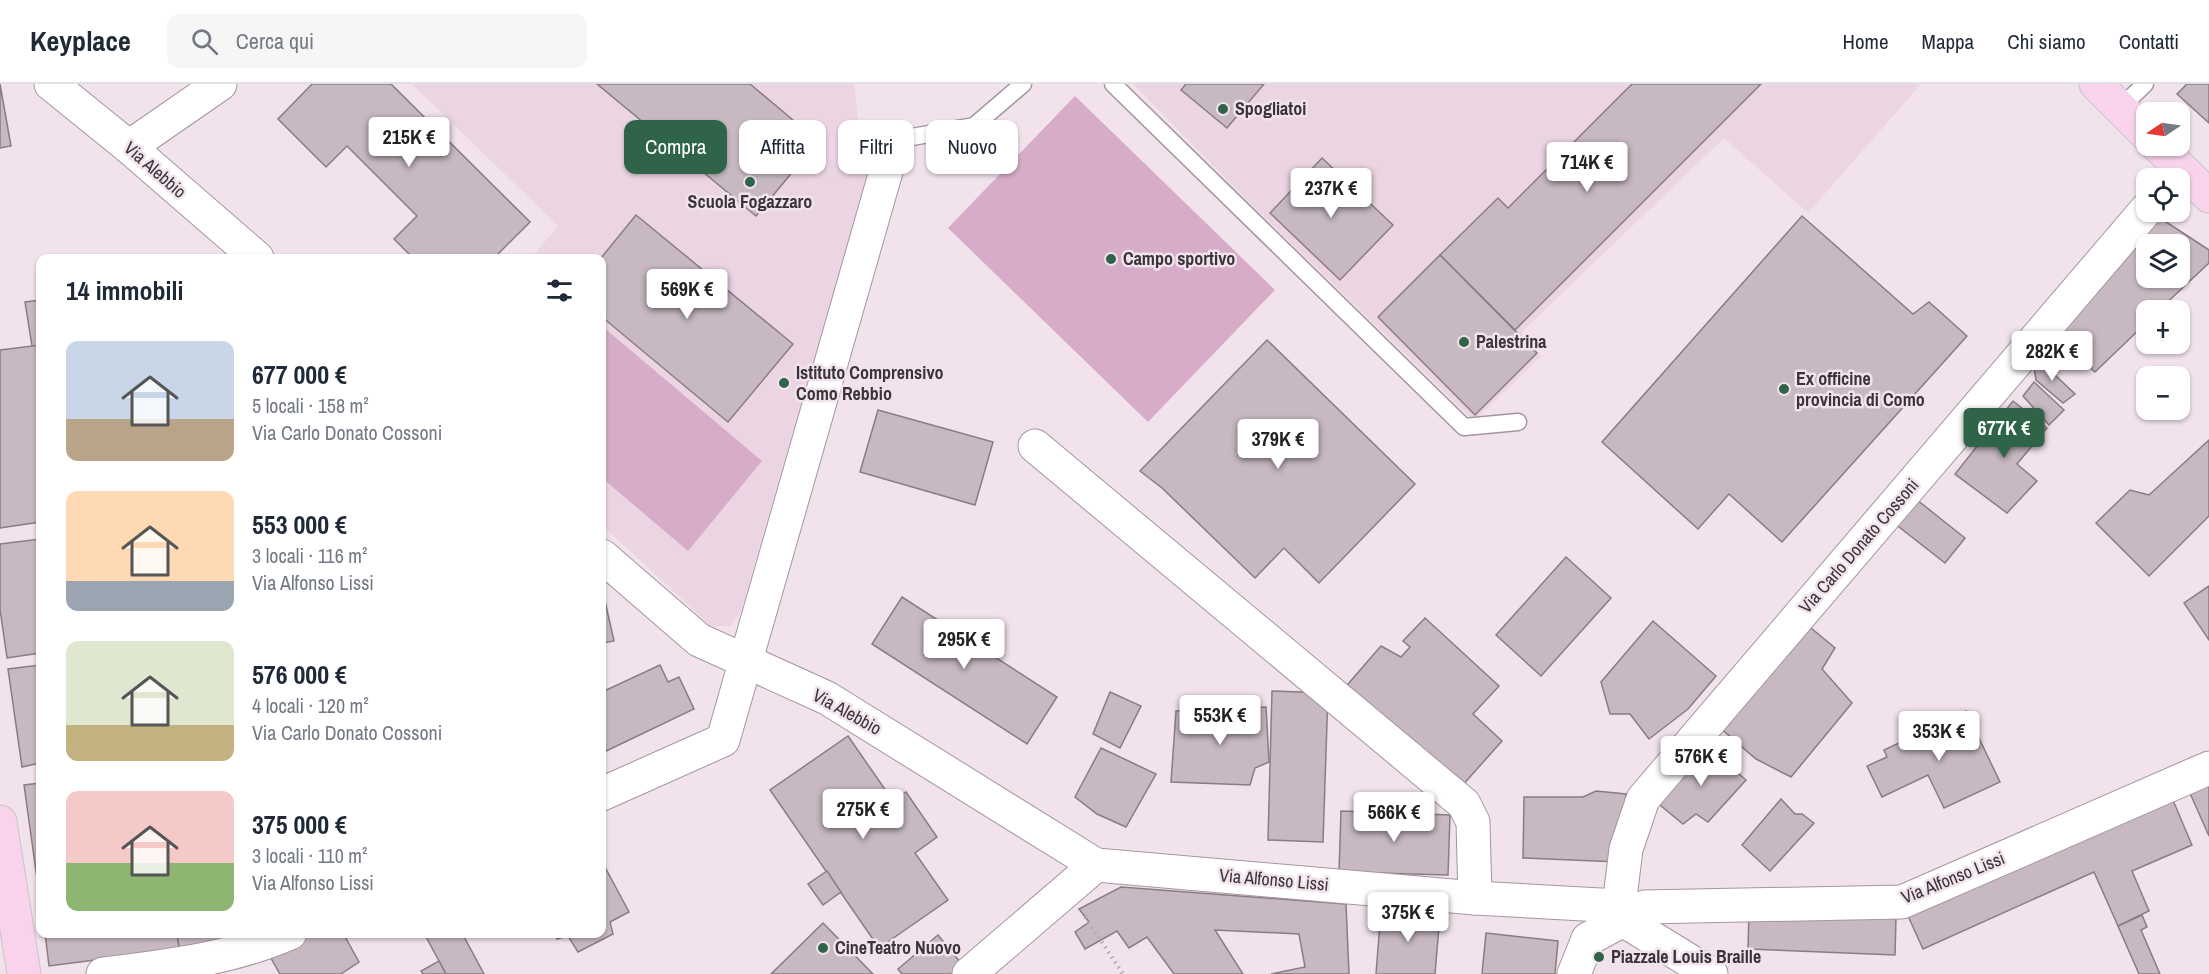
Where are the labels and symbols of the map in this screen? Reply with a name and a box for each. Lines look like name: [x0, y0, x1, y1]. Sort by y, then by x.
place label: Spogliatoi: [1235, 96, 1306, 121]
marker: Spogliatoi: [1216, 102, 1230, 116]
north arrow: [2136, 102, 2190, 156]
pin: 215K €: [360, 117, 458, 168]
street label: Via Alebbio: [119, 135, 192, 204]
pin: 714K €: [1538, 142, 1636, 193]
pin: 237K €: [1282, 168, 1380, 219]
marker: Scuola Fogazzaro: [743, 175, 757, 189]
place label: Scuola Fogazzaro: [688, 189, 812, 214]
place label: Campo sportivo: [1123, 246, 1235, 271]
marker: Campo sportivo: [1104, 252, 1118, 266]
pin: 569K €: [638, 269, 736, 320]
place label: Palestrina: [1476, 329, 1547, 354]
pin: 282K €: [2003, 331, 2101, 382]
marker: Palestrina: [1457, 335, 1471, 349]
place label: Istituto Comprensivo Como Rebbio: [796, 360, 944, 406]
place label: Ex officine provincia di Como: [1796, 366, 1925, 412]
marker: Istituto Comprensivo Como Rebbio: [777, 376, 791, 390]
marker: Ex officine provincia di Como: [1777, 382, 1791, 396]
pin: 677K €: [1955, 408, 2053, 459]
pin: 379K €: [1229, 419, 1327, 470]
street label: Via Carlo Donato Cossoni: [1793, 473, 1924, 618]
pin: 295K €: [915, 619, 1013, 670]
street label: Via Alebbio: [808, 682, 886, 741]
pin: 553K €: [1171, 695, 1269, 746]
pin: 353K €: [1890, 711, 1988, 762]
pin: 576K €: [1652, 736, 1750, 787]
pin: 275K €: [814, 789, 912, 840]
pin: 566K €: [1345, 792, 1443, 843]
street label: Via Alfonso Lissi: [1897, 845, 2008, 910]
street label: Via Alfonso Lissi: [1218, 862, 1330, 897]
pin: 375K €: [1359, 892, 1457, 943]
place label: CineTeatro Nuovo: [835, 935, 961, 960]
marker: CineTeatro Nuovo: [816, 941, 830, 955]
place label: Piazzale Louis Braille: [1611, 944, 1761, 969]
marker: Piazzale Louis Braille: [1592, 950, 1606, 964]

